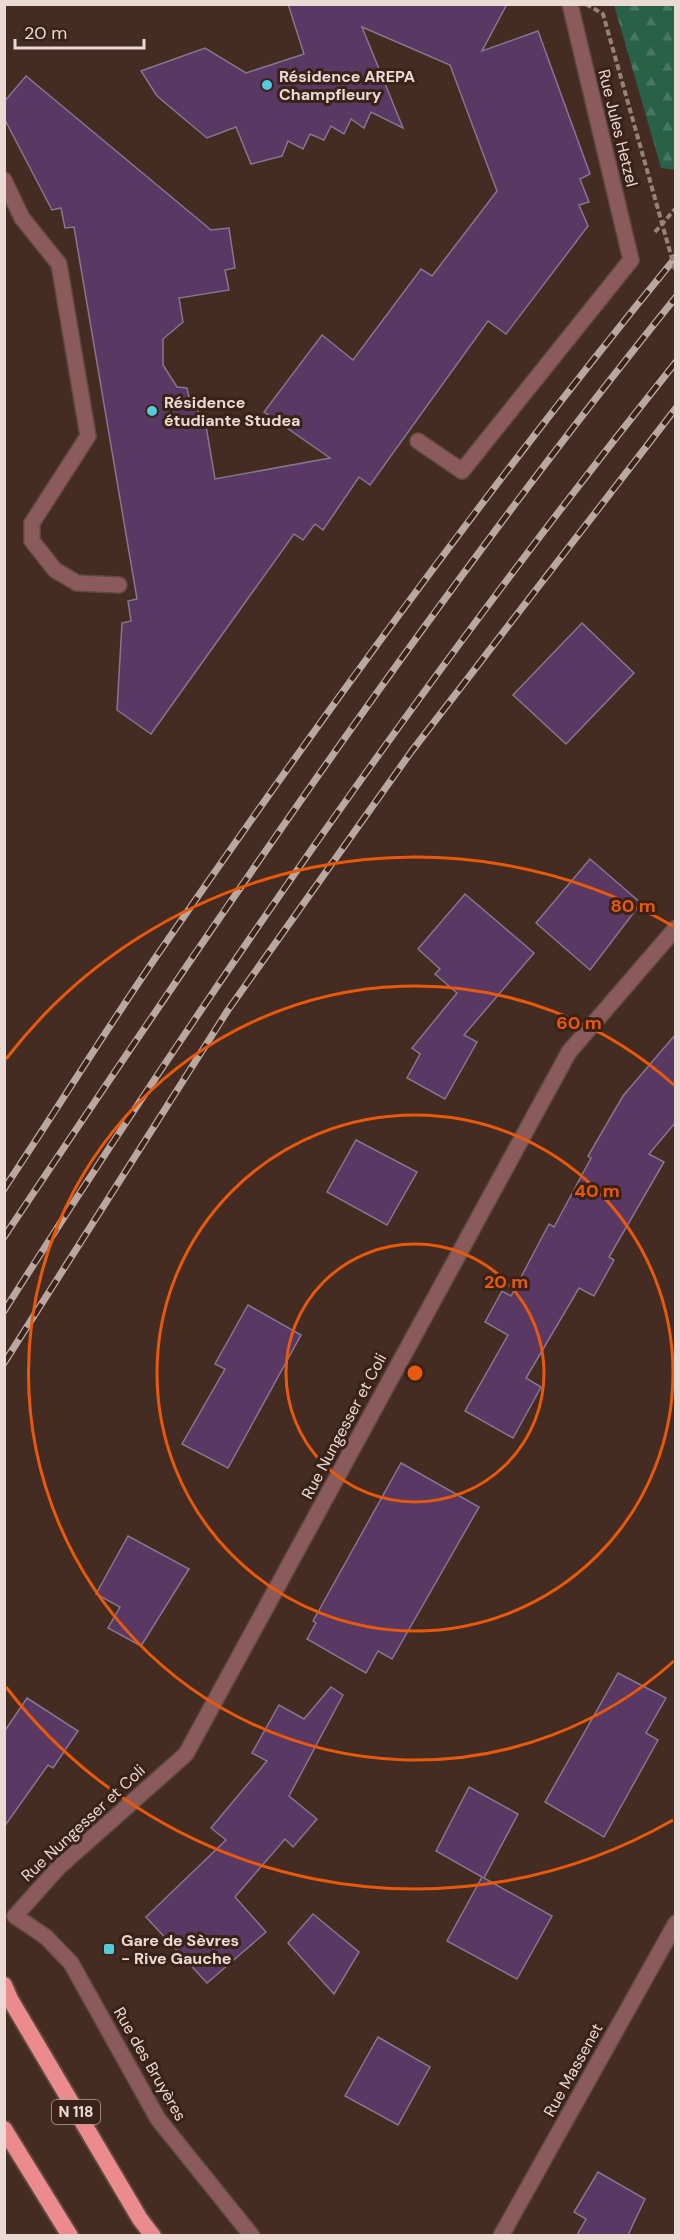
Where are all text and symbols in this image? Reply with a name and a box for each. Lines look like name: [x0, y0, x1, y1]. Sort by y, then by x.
scale bar: [15, 12, 144, 50]
text: 20 m: [24, 21, 67, 45]
place label: Résidence AREPA Champfleury: [279, 66, 415, 105]
street label: Rue Jules Hetzel: [593, 67, 643, 189]
marker: Résidence AREPA Champfleury: [260, 78, 274, 92]
place label: Résidence étudiante Studea: [164, 392, 300, 431]
marker: Résidence étudiante Studea: [145, 404, 159, 418]
text: 80 m: [610, 894, 656, 918]
text: 60 m: [556, 1011, 602, 1035]
text: 40 m: [574, 1179, 620, 1203]
text: 20 m: [484, 1270, 528, 1294]
street label: Rue Nungesser et Coli: [297, 1349, 391, 1503]
centre of rings: [405, 1363, 425, 1383]
street label: Rue Nungesser et Coli: [17, 1760, 149, 1886]
place label: Gare de Sèvres - Rive Gauche: [121, 1930, 239, 1969]
marker: Gare de Sèvres - Rive Gauche: [102, 1942, 116, 1956]
street label: Rue des Bruyères: [109, 2003, 191, 2125]
street label: Rue Massenet: [539, 2020, 607, 2120]
road number: N 118: [52, 2100, 100, 2124]

